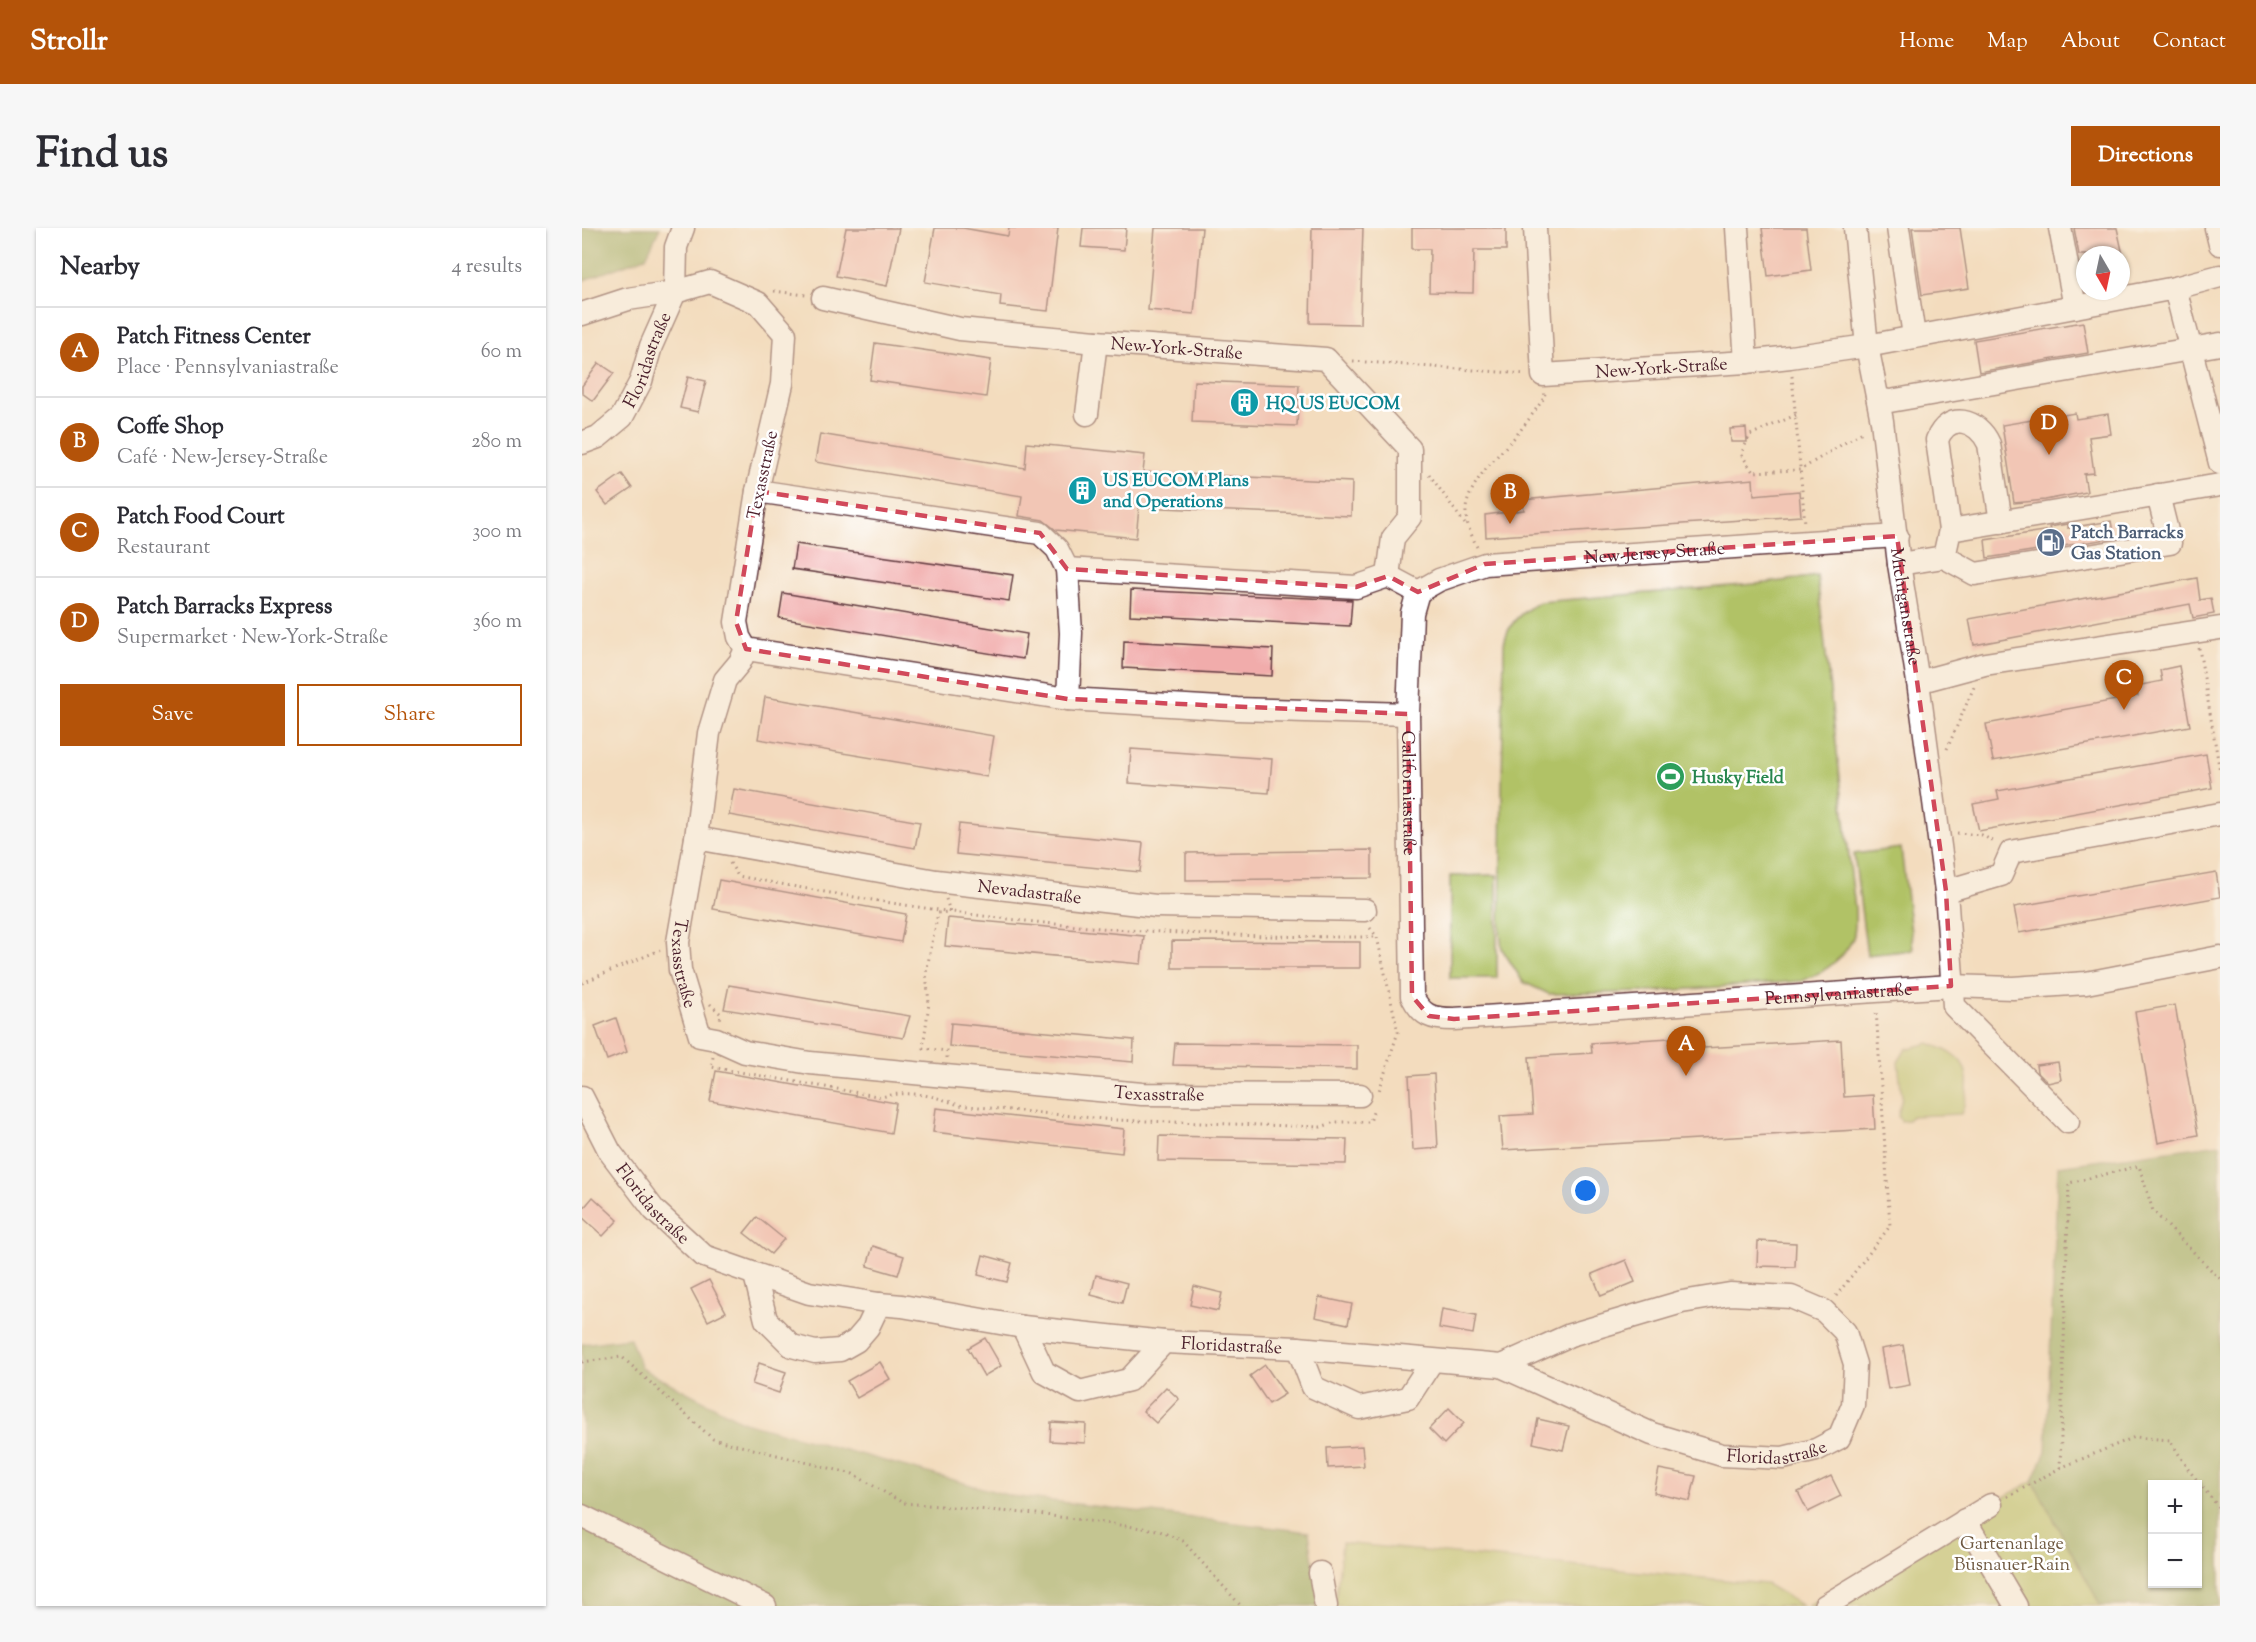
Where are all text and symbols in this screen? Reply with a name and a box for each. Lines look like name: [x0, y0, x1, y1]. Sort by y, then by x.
text: Strollr: [30, 22, 108, 62]
text: Home: [1899, 27, 1954, 57]
text: Map: [1987, 27, 2028, 57]
text: About: [2061, 27, 2120, 57]
text: Contact: [2153, 27, 2226, 57]
text: Find us: [36, 126, 168, 186]
button: Directions: [2071, 126, 2220, 186]
north arrow: [2076, 246, 2130, 300]
text: Nearby: [60, 249, 140, 286]
text: 4 results: [451, 253, 522, 282]
street label: Floridastraße: [618, 309, 679, 413]
text: Patch Fitness Center: [117, 322, 311, 354]
street label: New-York-Straße: [1110, 332, 1244, 368]
text: A: [71, 338, 88, 367]
text: 60 m: [481, 338, 522, 367]
street label: New-York-Straße: [1595, 352, 1729, 387]
text: Place · Pennsylvaniastraße: [117, 354, 339, 383]
building icon: HQ US EUCOM: [1229, 387, 1261, 419]
place label: HQ US EUCOM: [1266, 392, 1401, 418]
pin: D: [2030, 406, 2068, 455]
text: Coffe Shop: [117, 412, 224, 444]
text: B: [73, 428, 86, 457]
text: 280 m: [471, 428, 522, 457]
street label: Texasstraße: [742, 428, 786, 522]
text: Café · New-Jersey-Straße: [117, 444, 328, 473]
place label: US EUCOM Plans and Operations: [1103, 469, 1249, 516]
building icon: US EUCOM Plans and Operations: [1066, 474, 1098, 506]
pin: B: [1490, 474, 1530, 524]
text: Patch Food Court: [117, 502, 285, 534]
text: C: [71, 518, 88, 547]
text: 300 m: [472, 518, 522, 547]
place label: Patch Barracks Gas Station: [2071, 521, 2183, 568]
fuel station icon: Patch Barracks Gas Station: [2034, 526, 2066, 558]
text: Restaurant: [117, 534, 210, 563]
street label: New-Jersey-Straße: [1584, 537, 1726, 572]
street label: Michiganstraße: [1882, 546, 1926, 668]
text: Patch Barracks Express: [117, 592, 332, 624]
text: D: [72, 608, 87, 637]
text: 360 m: [473, 608, 522, 637]
text: Supermarket · New-York-Straße: [117, 624, 388, 653]
pin: C: [2104, 660, 2144, 710]
button: Save: [60, 684, 285, 746]
button: Share: [297, 684, 522, 746]
street label: Californiastraße: [1393, 730, 1421, 856]
sports icon: Husky Field: [1655, 761, 1687, 793]
place label: Husky Field: [1692, 766, 1785, 792]
street label: Nevadastraße: [976, 875, 1083, 912]
street label: Texasstraße: [663, 916, 702, 1012]
street label: Pennsylvaniastraße: [1764, 978, 1913, 1013]
pin: A: [1666, 1026, 1706, 1076]
street label: Texasstraße: [1112, 1080, 1205, 1109]
street label: Floridastraße: [608, 1159, 695, 1252]
your location: [1571, 1176, 1600, 1205]
street label: Floridastraße: [1180, 1332, 1283, 1362]
street label: Floridastraße: [1726, 1435, 1832, 1473]
map controls: [2148, 1480, 2202, 1588]
button: +: [2148, 1480, 2202, 1534]
park label: Gartenanlage Büsnauer-Rain: [1954, 1532, 2070, 1579]
button: −: [2148, 1534, 2202, 1588]

